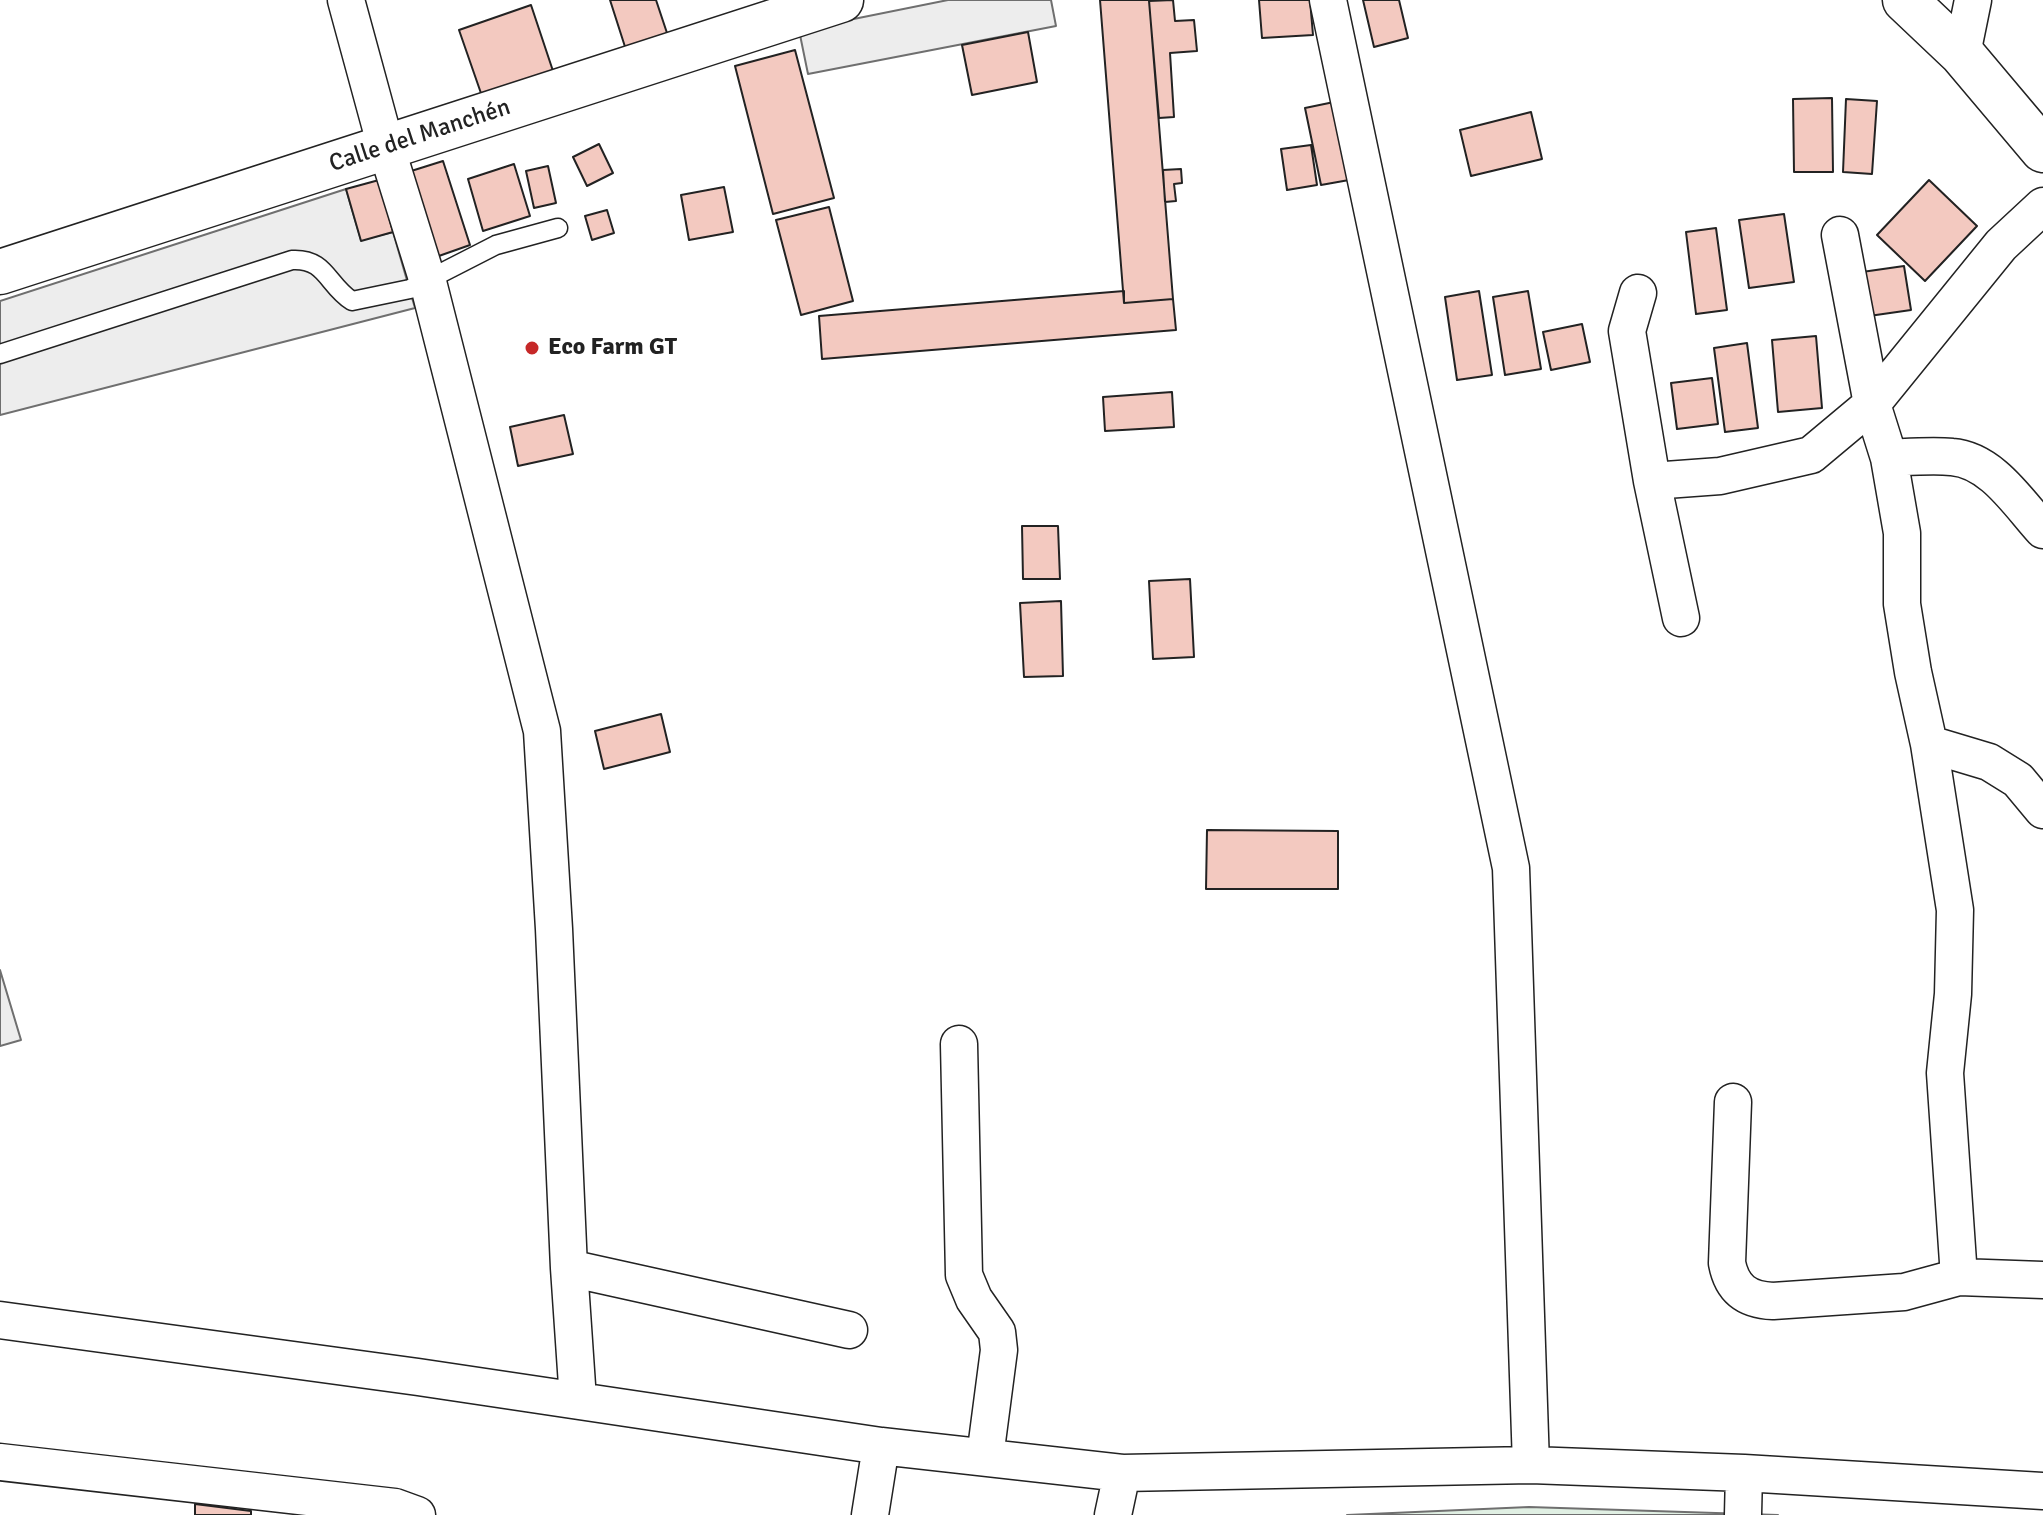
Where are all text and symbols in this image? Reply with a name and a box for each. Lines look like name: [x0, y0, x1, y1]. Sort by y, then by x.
street label: Calle del Manchén: [326, 93, 514, 179]
place label: Eco Farm GT: [548, 334, 677, 362]
marker: Eco Farm GT: [523, 339, 541, 357]

